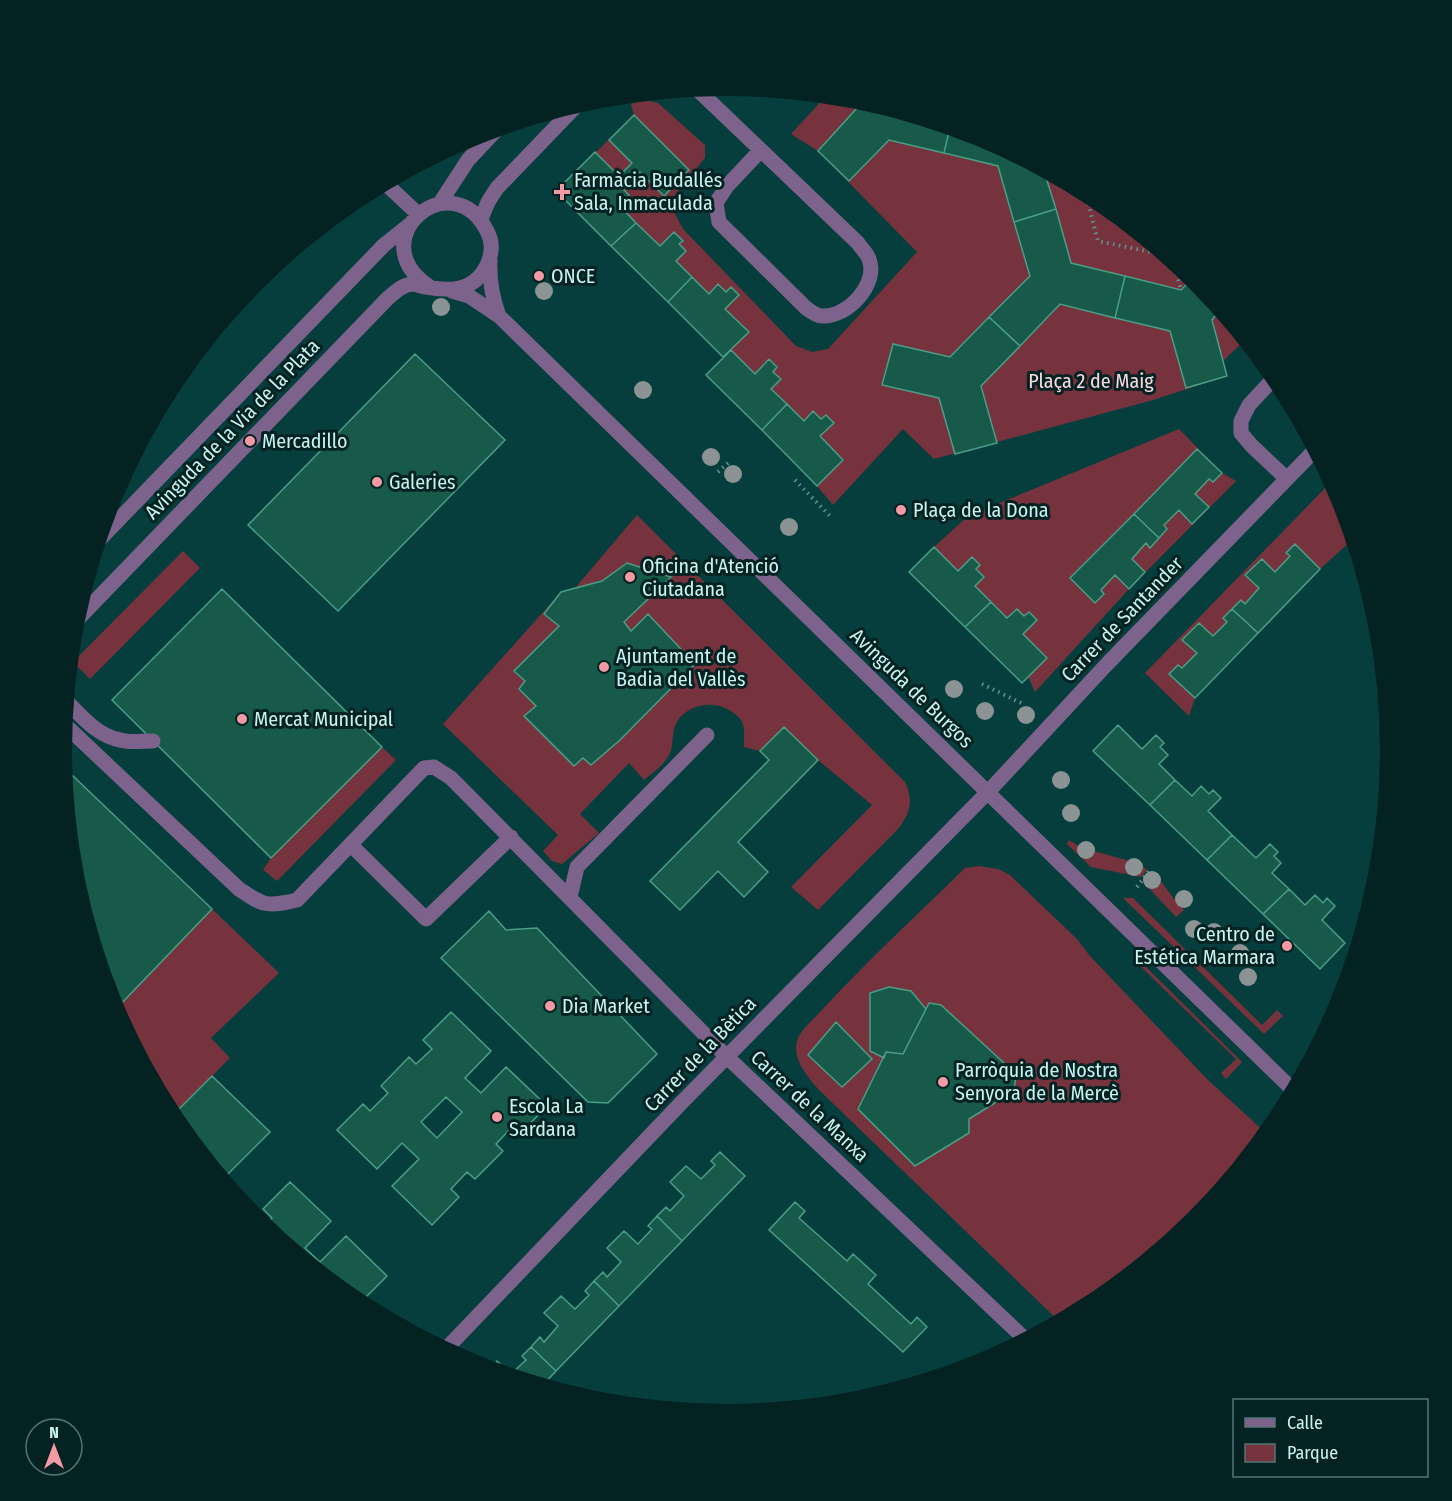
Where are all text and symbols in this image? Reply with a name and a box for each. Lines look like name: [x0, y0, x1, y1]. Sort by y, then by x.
place label: Farmàcia Budallés Sala, Inmaculada: [574, 168, 722, 215]
marker: Farmàcia Budallés Sala, Inmaculada: [555, 185, 569, 199]
place label: ONCE: [551, 264, 595, 288]
marker: ONCE: [532, 269, 546, 283]
street label: Avinguda de la Via de la Plata: [140, 334, 324, 524]
park label: Plaça 2 de Maig: [1028, 369, 1154, 393]
place label: Mercadillo: [262, 429, 347, 453]
marker: Mercadillo: [243, 434, 257, 448]
place label: Galeries: [389, 470, 456, 494]
marker: Galeries: [370, 475, 384, 489]
place label: Plaça de la Dona: [913, 498, 1049, 522]
marker: Plaça de la Dona: [894, 503, 908, 517]
street label: Carrer de Santander: [1056, 551, 1188, 687]
place label: Oficina d'Atenció Ciutadana: [642, 554, 779, 601]
marker: Oficina d'Atenció Ciutadana: [623, 570, 637, 584]
street label: Avinguda de Burgos: [846, 623, 978, 753]
place label: Ajuntament de Badia del Vallès: [616, 644, 745, 691]
marker: Ajuntament de Badia del Vallès: [597, 660, 611, 674]
place label: Mercat Municipal: [254, 707, 393, 731]
marker: Mercat Municipal: [235, 712, 249, 726]
place label: Centro de Estética Marmara: [1134, 922, 1275, 969]
marker: Centro de Estética Marmara: [1280, 939, 1294, 953]
street label: Carrer de la Bètica: [639, 992, 761, 1116]
place label: Dia Market: [562, 994, 650, 1018]
marker: Dia Market: [543, 999, 557, 1013]
street label: Carrer de la Manxa: [746, 1045, 874, 1167]
place label: Parròquia de Nostra Senyora de la Mercè: [955, 1058, 1119, 1105]
marker: Parròquia de Nostra Senyora de la Mercè: [936, 1075, 950, 1089]
place label: Escola La Sardana: [509, 1094, 584, 1141]
marker: Escola La Sardana: [490, 1110, 504, 1124]
legend: [1233, 1399, 1428, 1477]
text: Calle: [1287, 1412, 1323, 1434]
north arrow: [24, 1417, 84, 1477]
text: N: [49, 1423, 59, 1442]
text: Parque: [1287, 1442, 1338, 1464]

